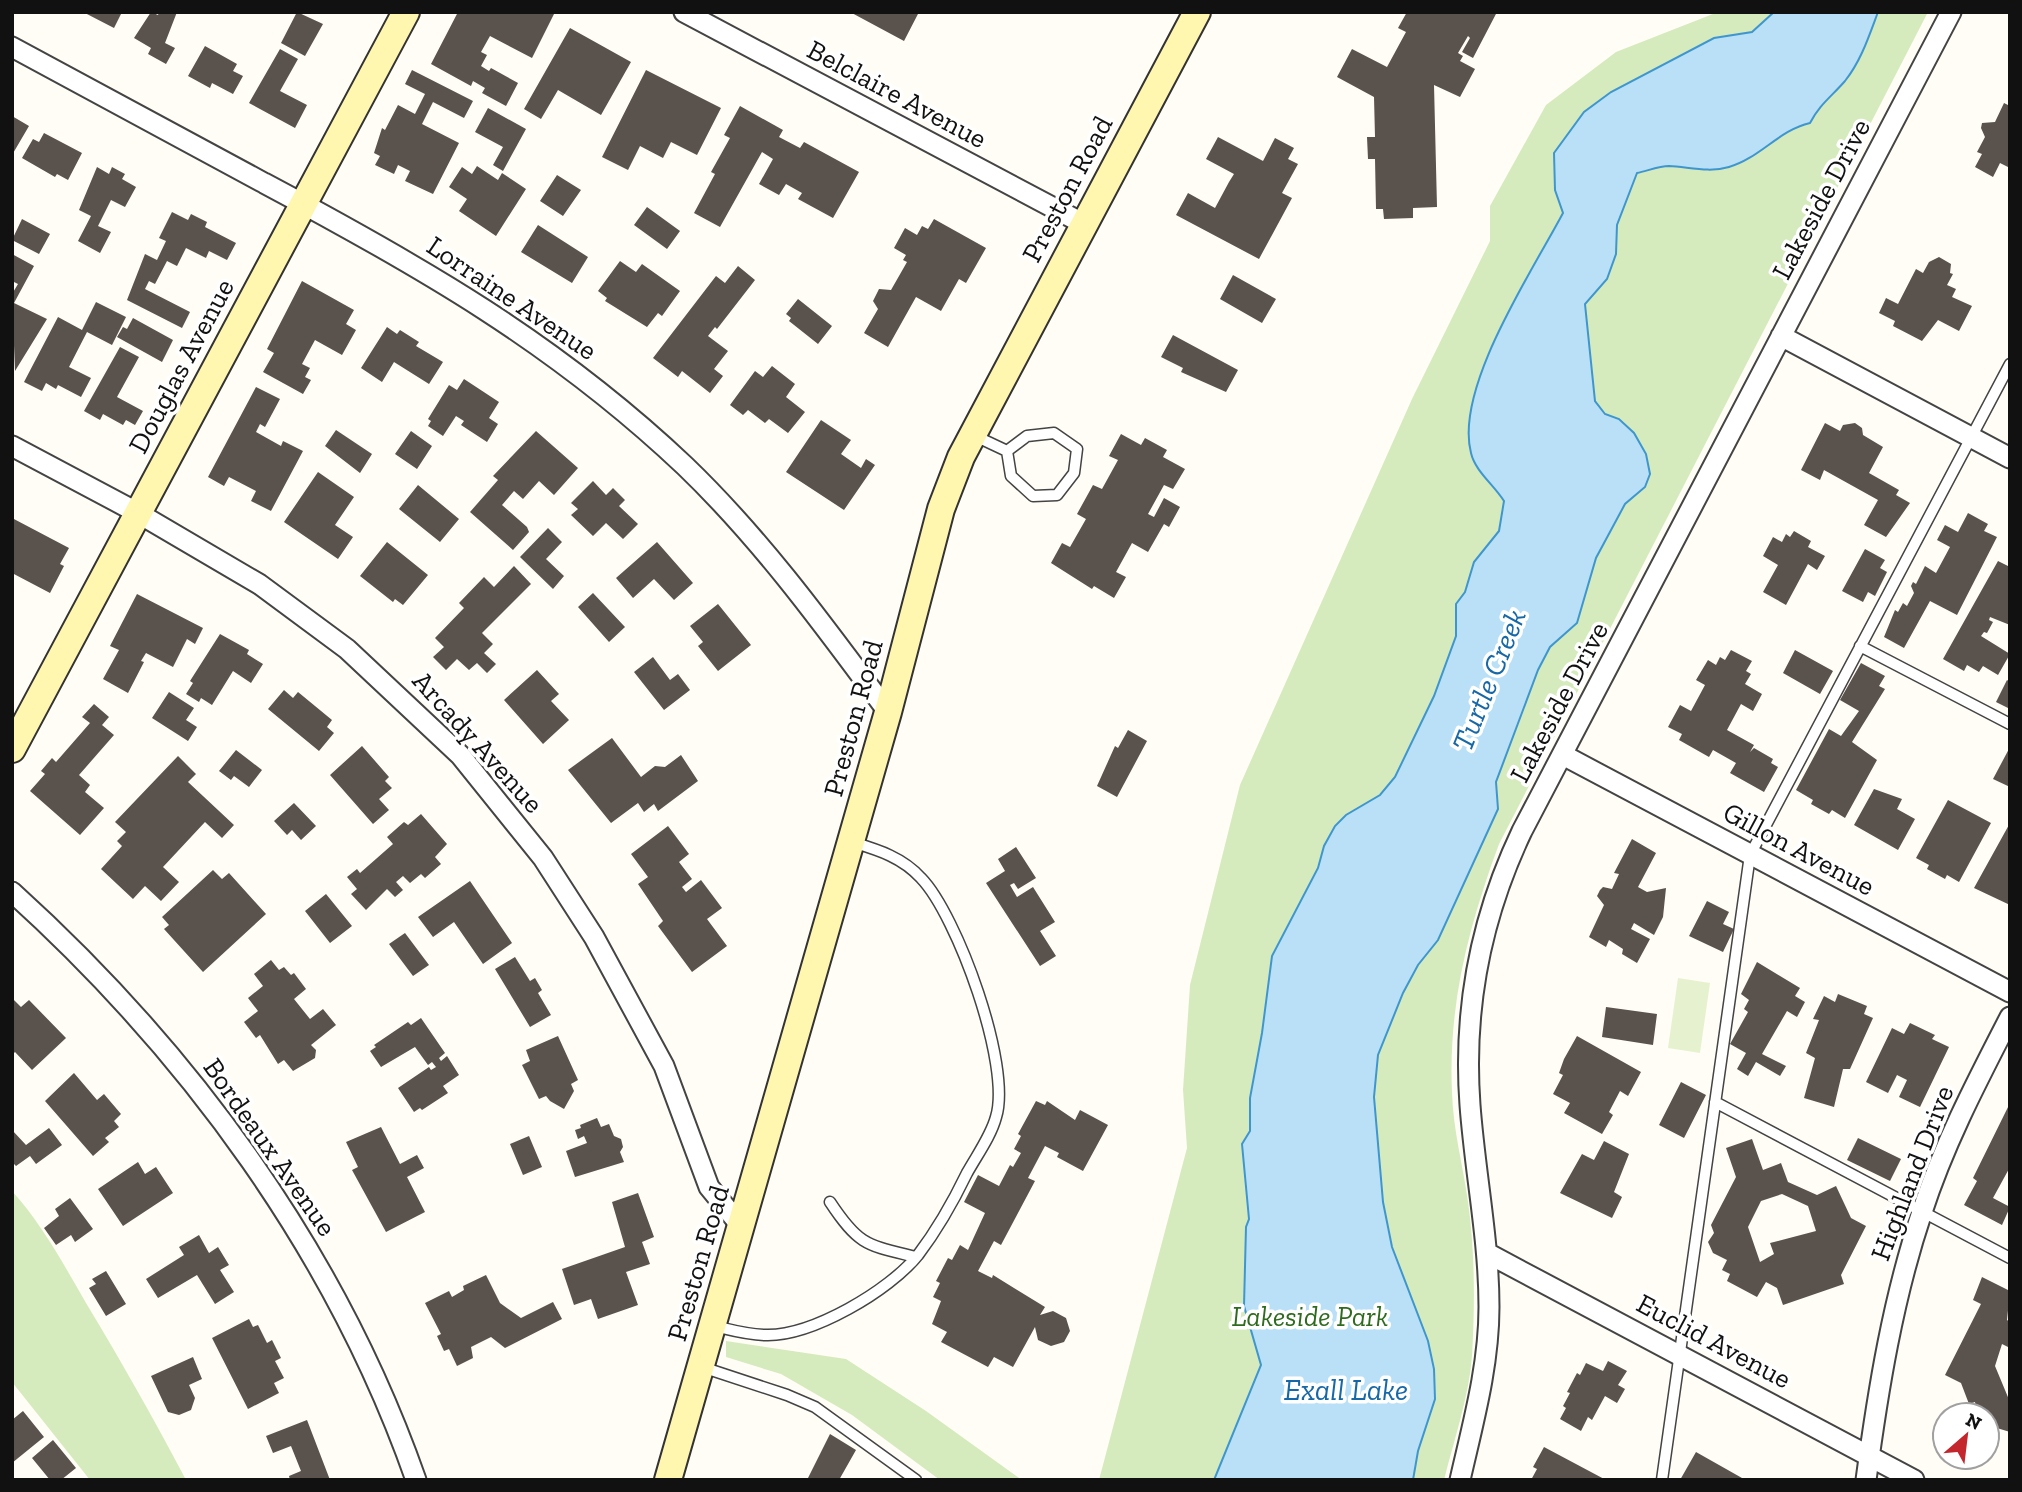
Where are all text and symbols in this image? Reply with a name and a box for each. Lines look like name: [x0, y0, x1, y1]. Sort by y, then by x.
street label: Belclaire Avenue: [802, 33, 992, 155]
street label: Preston Road: [1015, 110, 1119, 268]
street label: Lakeside Drive: [1765, 113, 1877, 285]
street label: Lorraine Avenue: [421, 229, 603, 367]
street label: Douglas Avenue: [121, 273, 241, 459]
water label: Turtle Creek: [1444, 604, 1534, 756]
street label: Lakeside Drive: [1503, 616, 1615, 788]
street label: Preston Road: [816, 636, 890, 800]
street label: Arcady Avenue: [406, 664, 550, 820]
street label: Gillon Avenue: [1718, 795, 1880, 903]
street label: Bordeaux Avenue: [196, 1052, 344, 1242]
street label: Highland Drive: [1864, 1081, 1960, 1265]
street label: Preston Road: [660, 1181, 736, 1345]
street label: Euclid Avenue: [1631, 1287, 1797, 1395]
park label: Lakeside Park: [1232, 1300, 1388, 1333]
water label: Exall Lake: [1284, 1372, 1408, 1408]
north arrow: [1931, 1401, 2001, 1471]
text: N: [1962, 1408, 1986, 1435]

